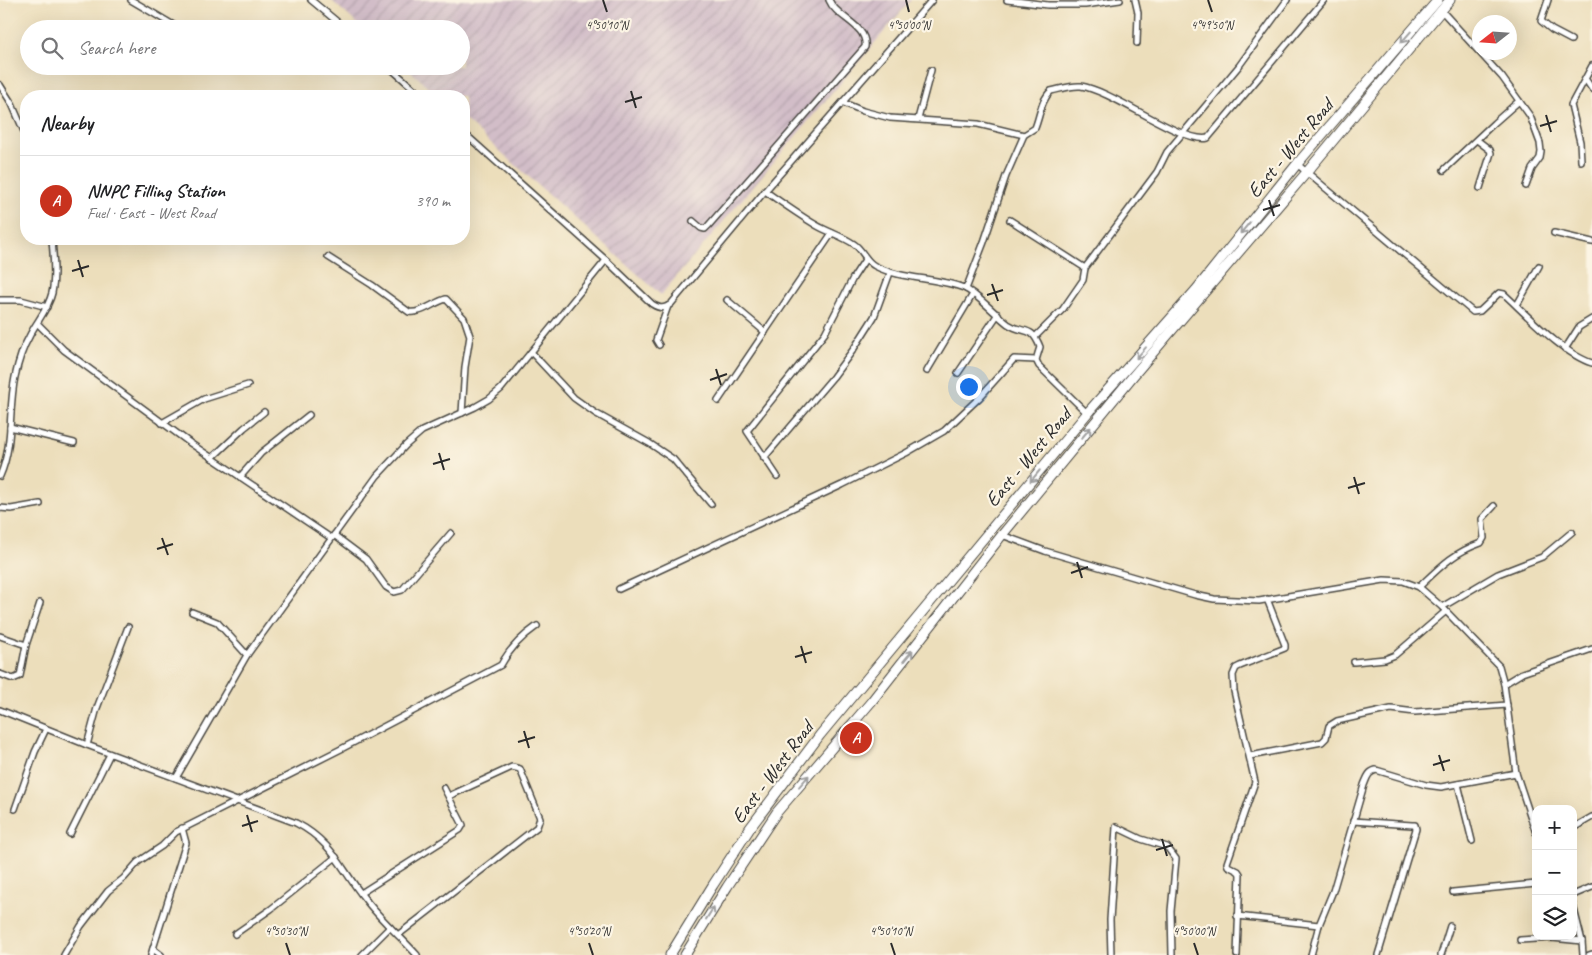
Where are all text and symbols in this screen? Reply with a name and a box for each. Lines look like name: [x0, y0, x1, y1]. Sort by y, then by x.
north arrow: [1472, 15, 1517, 60]
text: 4°50'10"N: [586, 17, 630, 33]
text: 4°50'00"N: [888, 17, 932, 33]
text: 4°49'50"N: [1191, 17, 1235, 33]
search box: [20, 20, 470, 75]
one-way arrow: [1401, 30, 1412, 43]
icon: search: [38, 34, 66, 62]
text: Search here: [78, 36, 155, 60]
street label: East - West Road: [1242, 91, 1341, 203]
text: Nearby: [40, 110, 93, 136]
text: NNPC Filling Station: [87, 179, 225, 203]
text: A: [52, 191, 60, 211]
text: 390 m: [416, 191, 450, 211]
text: Fuel · East - West Road: [87, 203, 216, 223]
one-way arrow: [1240, 222, 1251, 235]
one-way arrow: [1135, 346, 1146, 359]
your location: [956, 374, 982, 400]
street label: East - West Road: [980, 400, 1079, 512]
one-way arrow: [1080, 427, 1092, 440]
one-way arrow: [1030, 469, 1041, 482]
one-way arrow: [903, 650, 914, 663]
street label: East - West Road: [726, 714, 821, 828]
pin: A: [840, 719, 872, 757]
one-way arrow: [798, 774, 810, 787]
map controls: [1532, 805, 1577, 940]
button: +: [1532, 805, 1577, 850]
button: −: [1532, 850, 1577, 895]
button: layers: [1532, 895, 1577, 940]
one-way arrow: [706, 907, 716, 921]
text: 4°50'30"N: [265, 923, 309, 939]
text: 4°50'20"N: [568, 923, 612, 939]
text: 4°50'10"N: [870, 923, 914, 939]
text: 4°50'00"N: [1173, 923, 1217, 939]

